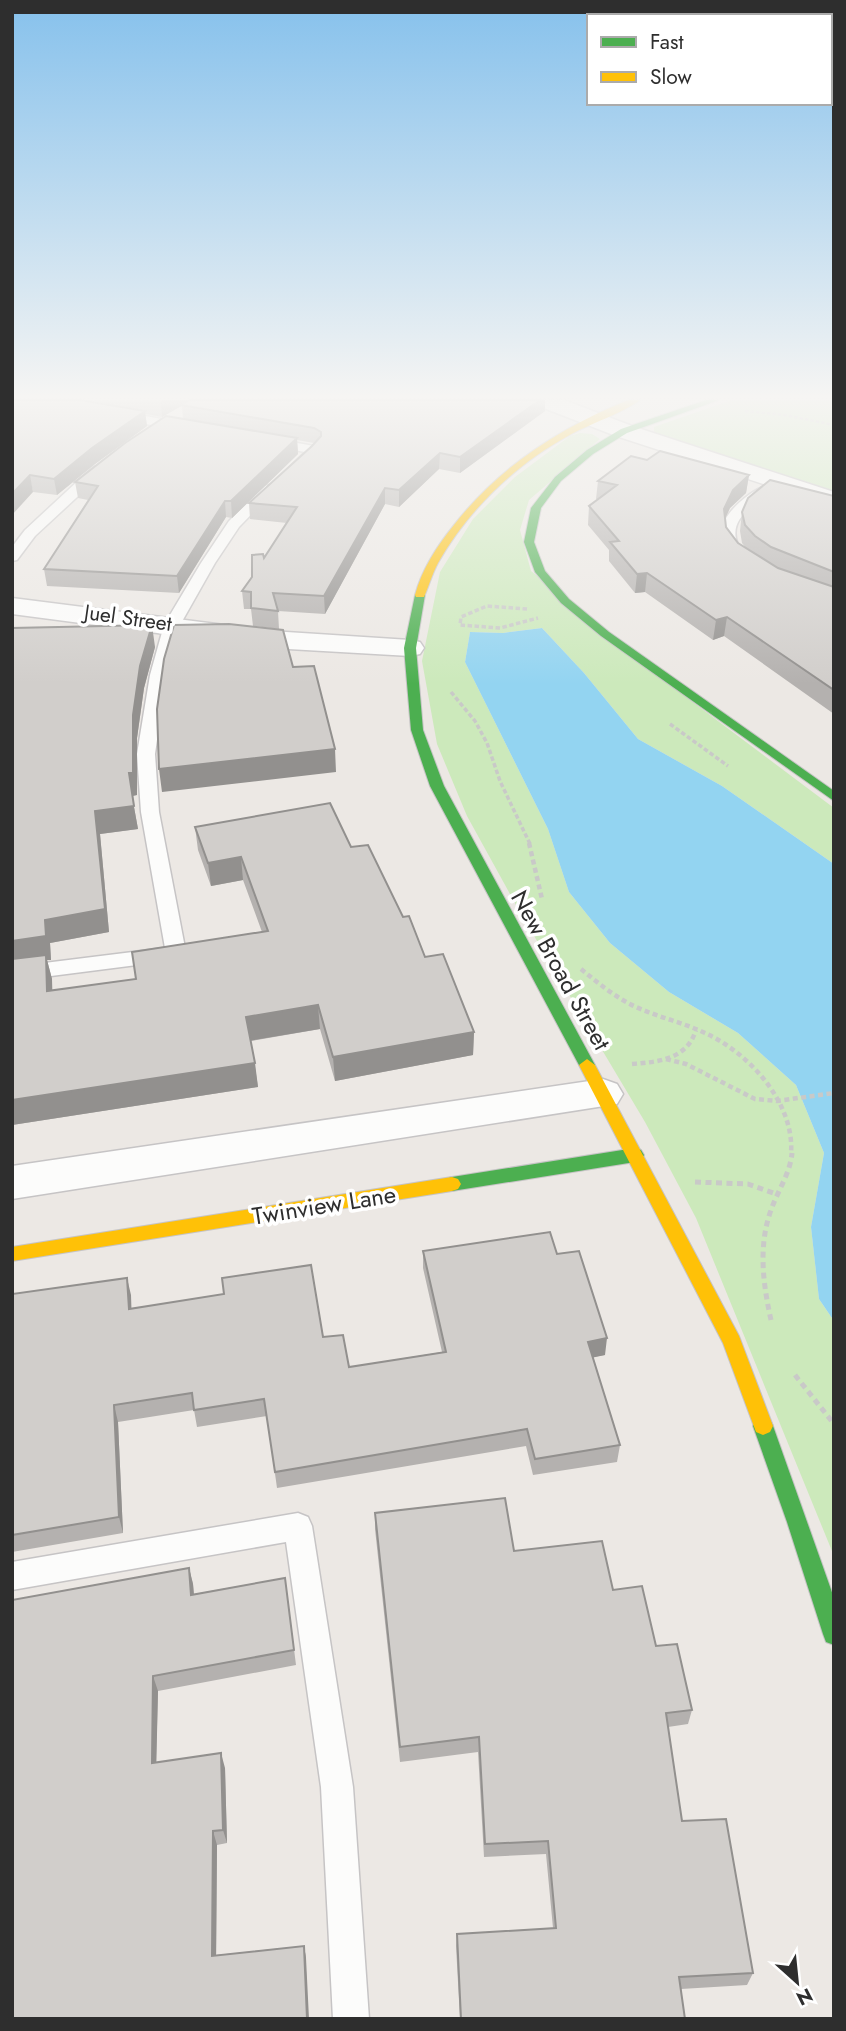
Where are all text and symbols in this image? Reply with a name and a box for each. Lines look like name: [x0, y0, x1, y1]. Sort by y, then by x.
legend: [587, 14, 832, 105]
text: Fast: [650, 27, 683, 57]
text: Slow: [650, 62, 692, 92]
street label: Juel Street: [79, 597, 174, 639]
street label: New Broad Street: [503, 884, 620, 1057]
street label: Twinview Lane: [250, 1176, 398, 1234]
north arrow: [762, 1947, 832, 2017]
text: N: [792, 1981, 817, 2012]

